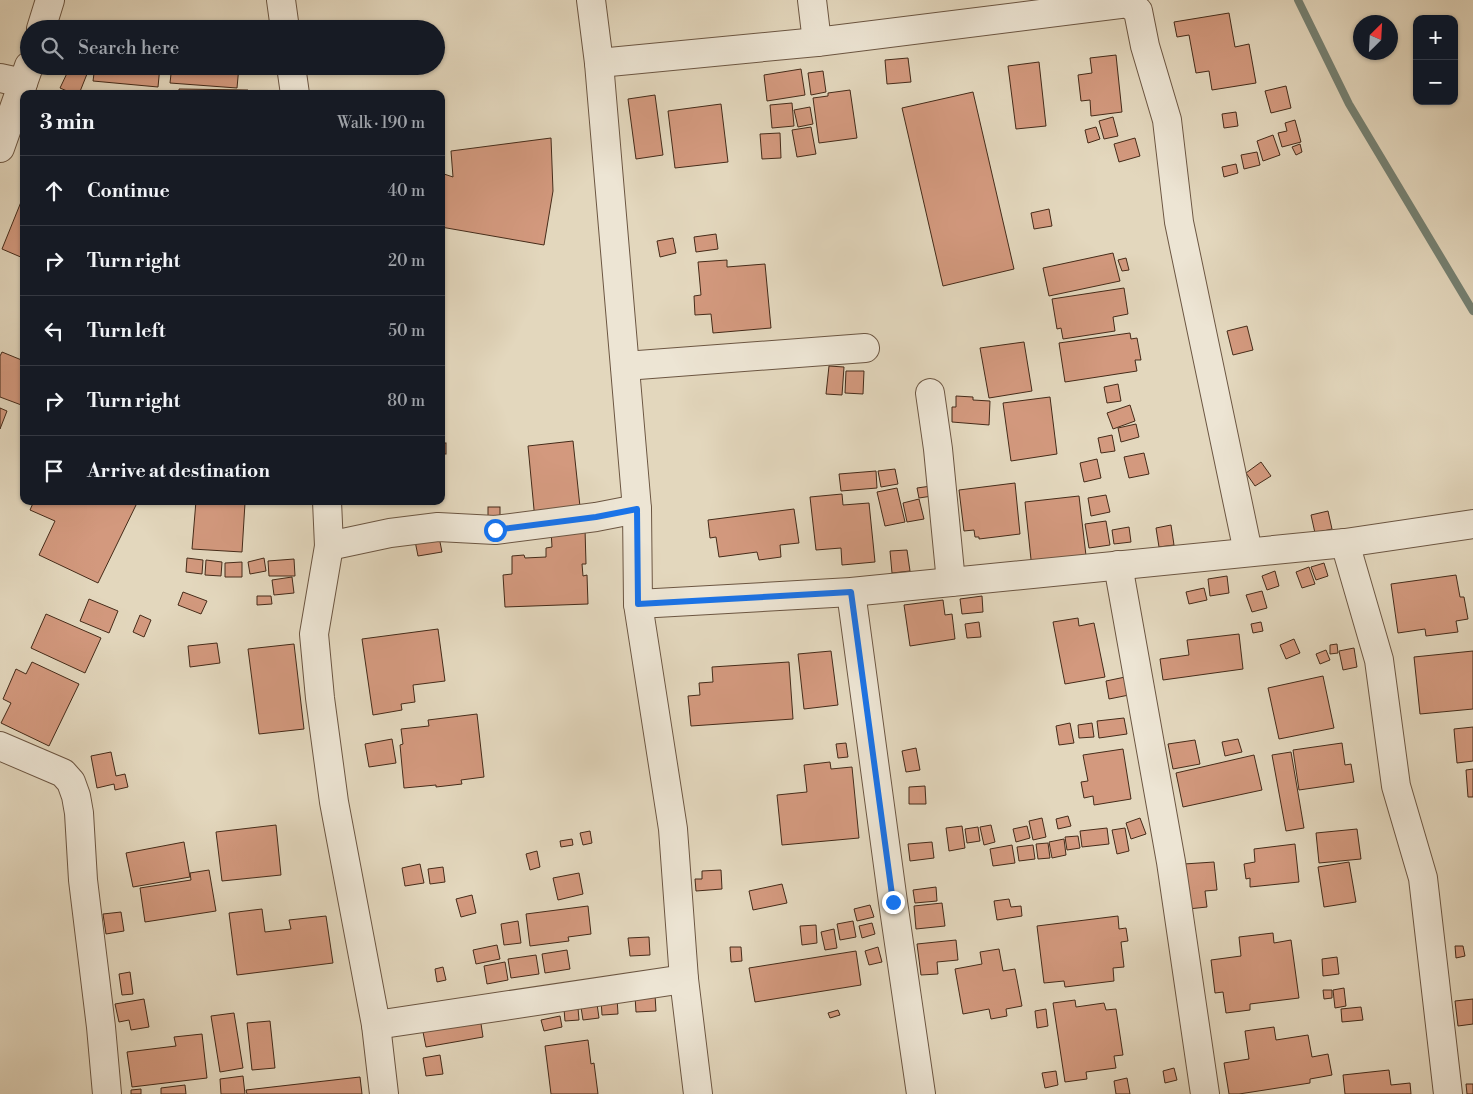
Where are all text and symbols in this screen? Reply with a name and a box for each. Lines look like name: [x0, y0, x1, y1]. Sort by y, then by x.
north arrow: [1353, 15, 1398, 60]
map controls: [1413, 15, 1458, 105]
button: +: [1413, 15, 1458, 60]
search box: [20, 20, 445, 75]
icon: search: [38, 34, 66, 62]
text: Search here: [78, 36, 179, 60]
button: −: [1413, 60, 1458, 105]
text: 3 min: [40, 110, 95, 136]
text: Walk · 190 m: [337, 113, 425, 133]
icon: ahead: [40, 177, 68, 205]
text: Continue: [87, 179, 170, 203]
text: 40 m: [388, 181, 425, 201]
icon: right: [40, 247, 68, 275]
text: Turn right: [87, 249, 180, 273]
text: 20 m: [388, 251, 425, 271]
icon: left: [40, 317, 68, 345]
text: Turn left: [87, 319, 166, 343]
text: 50 m: [388, 321, 425, 341]
icon: right: [40, 387, 68, 415]
text: Turn right: [87, 389, 180, 413]
text: 80 m: [387, 391, 425, 411]
icon: arrive: [40, 457, 68, 485]
text: Arrive at destination: [87, 459, 270, 483]
route start: [484, 519, 507, 542]
route end: [882, 891, 905, 914]

